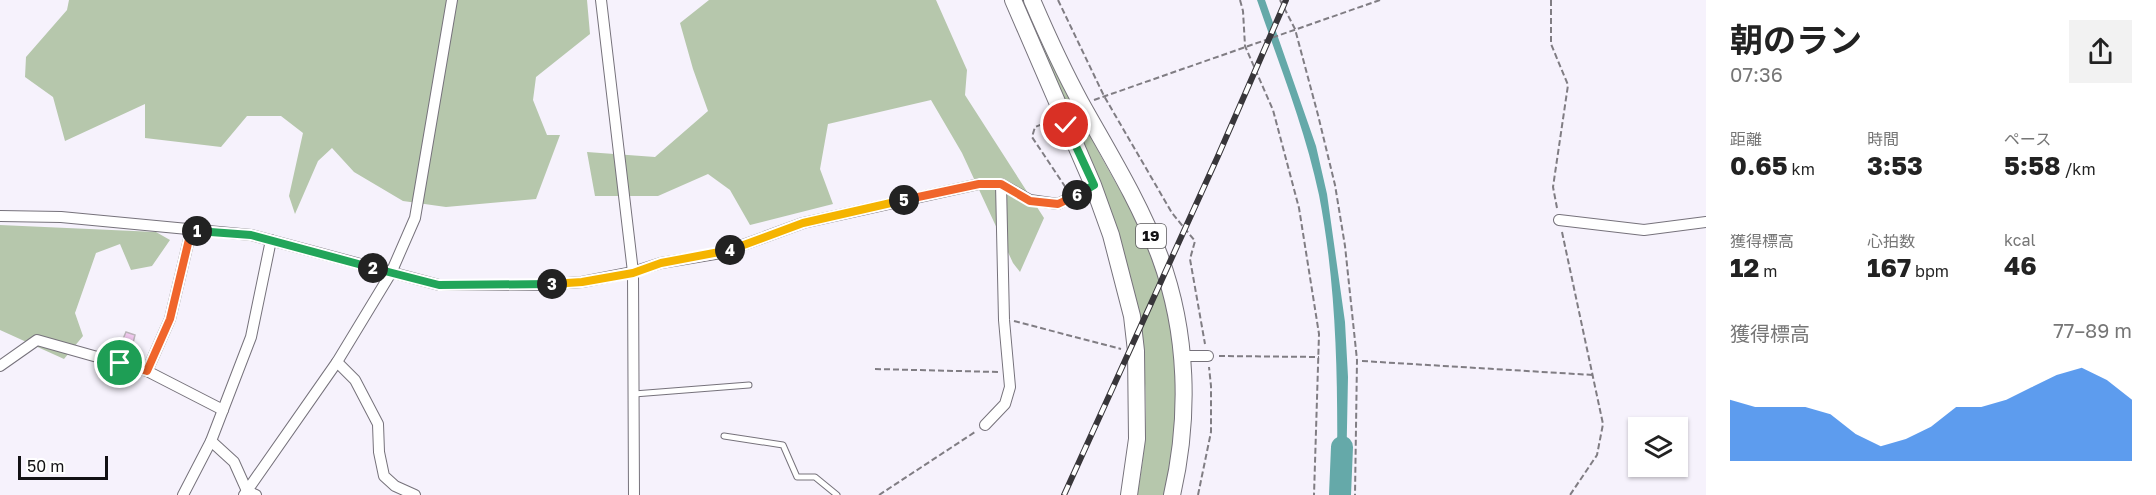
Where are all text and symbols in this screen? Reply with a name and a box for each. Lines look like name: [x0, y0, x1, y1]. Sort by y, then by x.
text: 朝のラン: [1730, 20, 1862, 59]
button: share: [2069, 20, 2132, 83]
text: 07:36: [1730, 62, 1783, 86]
pin: [1040, 99, 1091, 150]
icon: check: [1049, 108, 1082, 141]
text: 距離: [1730, 129, 1762, 149]
text: 時間: [1867, 129, 1899, 149]
text: ペース: [2004, 129, 2051, 149]
text: 0.65: [1730, 150, 1788, 181]
text: 3:53: [1867, 150, 1923, 181]
text: 5:58: [2004, 150, 2061, 181]
text: km: [1788, 159, 1815, 179]
text: /km: [2061, 159, 2096, 179]
pin: 6: [1062, 180, 1092, 210]
pin: 5: [889, 185, 919, 215]
text: 6: [1072, 185, 1082, 205]
text: 5: [899, 190, 909, 210]
pin: 1: [182, 216, 212, 246]
text: 1: [193, 221, 201, 241]
road number: 19: [1136, 224, 1166, 248]
text: kcal: [2004, 230, 2036, 250]
text: 獲得標高: [1730, 231, 1794, 251]
text: 心拍数: [1867, 231, 1915, 251]
pin: 4: [715, 235, 745, 265]
text: 4: [725, 240, 735, 260]
text: 46: [2004, 250, 2037, 281]
text: 12: [1730, 252, 1759, 283]
text: 167: [1867, 252, 1911, 283]
pin: 2: [358, 253, 388, 283]
text: 2: [368, 258, 378, 278]
text: m: [1759, 261, 1777, 281]
text: bpm: [1911, 261, 1949, 281]
pin: 3: [537, 269, 567, 299]
text: 3: [547, 274, 557, 294]
text: 77–89 m: [2053, 318, 2132, 342]
text: 獲得標高: [1730, 321, 1810, 345]
pin: [94, 337, 145, 388]
icon: arrive: [103, 346, 136, 379]
map controls: [1628, 417, 1688, 477]
button: layers: [1628, 417, 1688, 477]
scale bar: [18, 453, 108, 480]
text: 50 m: [27, 456, 64, 476]

